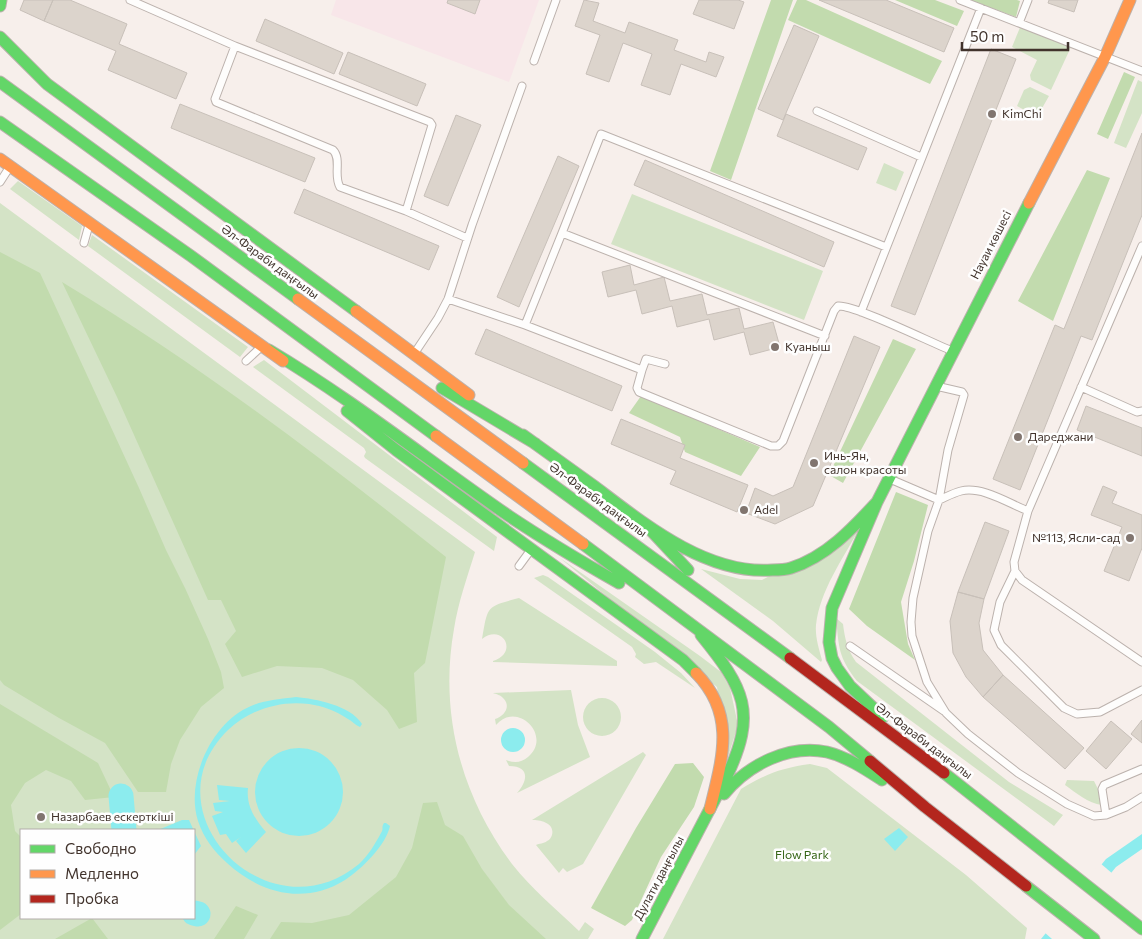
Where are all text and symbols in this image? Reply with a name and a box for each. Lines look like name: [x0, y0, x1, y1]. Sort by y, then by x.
scale bar: [962, 20, 1068, 52]
text: 50 m: [970, 27, 1004, 45]
place label: KimChi: [1002, 106, 1042, 120]
marker: KimChi: [986, 108, 998, 120]
street label: Науаи көшесі: [967, 208, 1013, 281]
street label: Әл-Фараби даңғылы: [219, 221, 322, 301]
place label: Куаныш: [785, 339, 830, 353]
marker: Куаныш: [769, 341, 781, 353]
place label: Дареджани: [1028, 429, 1093, 443]
marker: Дареджани: [1012, 431, 1024, 443]
place label: Инь-Ян, салон красоты: [824, 448, 906, 476]
marker: Инь-Ян, салон красоты: [808, 457, 820, 469]
street label: Әл-Фараби даңғылы: [547, 459, 650, 539]
place label: Adel: [754, 502, 778, 516]
marker: Adel: [738, 504, 750, 516]
place label: №113, Ясли-сад: [1032, 530, 1120, 544]
marker: №113, Ясли-сад: [1124, 532, 1136, 544]
street label: Әл-Фараби даңғылы: [874, 699, 976, 781]
place label: Назарбаев ескерткіші: [51, 809, 174, 823]
marker: Назарбаев ескерткіші: [35, 811, 47, 823]
legend: [20, 829, 195, 919]
street label: Дулати даңғылы: [630, 833, 686, 922]
text: Свободно: [65, 839, 136, 857]
park label: Flow Park: [775, 847, 829, 861]
text: Медленно: [65, 864, 139, 882]
text: Пробка: [65, 889, 119, 907]

